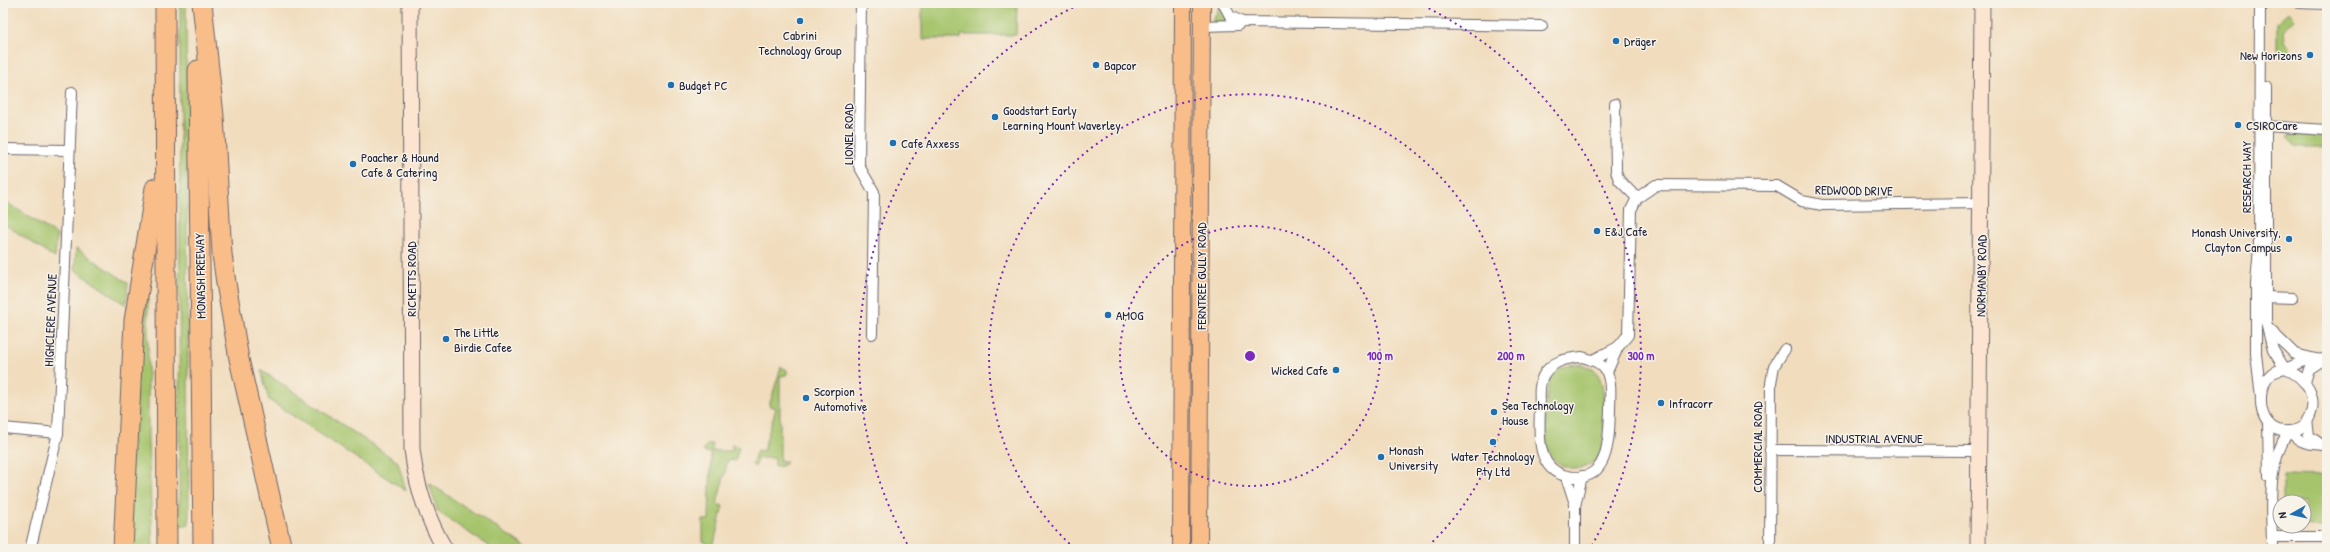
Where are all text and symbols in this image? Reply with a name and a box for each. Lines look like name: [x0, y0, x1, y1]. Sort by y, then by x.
marker: Cabrini Technology Group: [795, 16, 805, 26]
place label: Cabrini Technology Group: [758, 26, 842, 59]
place label: Dräger: [1624, 32, 1656, 50]
marker: Dräger: [1611, 36, 1621, 46]
place label: New Horizons: [2240, 46, 2302, 64]
marker: New Horizons: [2305, 50, 2315, 60]
place label: Bapcor: [1104, 56, 1137, 74]
marker: Bapcor: [1091, 60, 1101, 70]
place label: Budget PC: [679, 76, 728, 94]
marker: Budget PC: [666, 80, 676, 90]
place label: Goodstart Early Learning Mount Waverley: [1003, 101, 1121, 134]
street label: LIONEL ROAD: [839, 103, 857, 165]
marker: Goodstart Early Learning Mount Waverley: [990, 112, 1000, 122]
place label: CSIROCare: [2246, 116, 2298, 134]
marker: CSIROCare: [2233, 120, 2243, 130]
place label: Cafe Axxess: [901, 134, 959, 152]
marker: Cafe Axxess: [888, 138, 898, 148]
street label: RESEARCH WAY: [2237, 141, 2255, 213]
place label: Poacher & Hound Cafe & Catering: [361, 148, 439, 181]
marker: Poacher & Hound Cafe & Catering: [348, 159, 358, 169]
street label: REDWOOD DRIVE: [1815, 180, 1893, 200]
street label: FERNTREE GULLY ROAD: [1192, 222, 1210, 331]
place label: E&J Cafe: [1605, 222, 1648, 240]
place label: Monash University, Clayton Campus: [2192, 223, 2281, 256]
marker: E&J Cafe: [1592, 226, 1602, 236]
street label: MONASH FREEWAY: [190, 233, 210, 319]
street label: NORMANBY ROAD: [1971, 234, 1991, 317]
marker: Monash University, Clayton Campus: [2284, 234, 2294, 244]
street label: RICKETTS ROAD: [402, 240, 420, 317]
street label: HIGHCLERE AVENUE: [39, 273, 61, 367]
place label: AMOG: [1116, 306, 1144, 324]
marker: AMOG: [1103, 310, 1113, 320]
place label: The Little Birdie Cafee: [454, 323, 512, 356]
marker: The Little Birdie Cafee: [441, 334, 451, 344]
text: 100 m: [1367, 347, 1393, 364]
text: 200 m: [1497, 347, 1525, 364]
text: 300 m: [1627, 347, 1655, 364]
centre of rings: [1243, 349, 1257, 363]
place label: Wicked Cafe: [1271, 361, 1328, 379]
marker: Wicked Cafe: [1331, 365, 1341, 375]
place label: Scorpion Automotive: [814, 382, 867, 415]
marker: Scorpion Automotive: [801, 393, 811, 403]
place label: Infracorr: [1669, 394, 1713, 412]
place label: Sea Technology House: [1502, 396, 1575, 429]
marker: Infracorr: [1656, 398, 1666, 408]
street label: COMMERCIAL ROAD: [1748, 400, 1766, 493]
marker: Sea Technology House: [1489, 407, 1499, 417]
street label: INDUSTRIAL AVENUE: [1825, 429, 1923, 447]
marker: Water Technology Pty Ltd: [1488, 437, 1498, 447]
place label: Monash University: [1389, 441, 1439, 474]
place label: Water Technology Pty Ltd: [1451, 447, 1535, 480]
marker: Monash University: [1376, 452, 1386, 462]
north arrow: [2272, 494, 2312, 534]
text: N: [2275, 511, 2289, 519]

